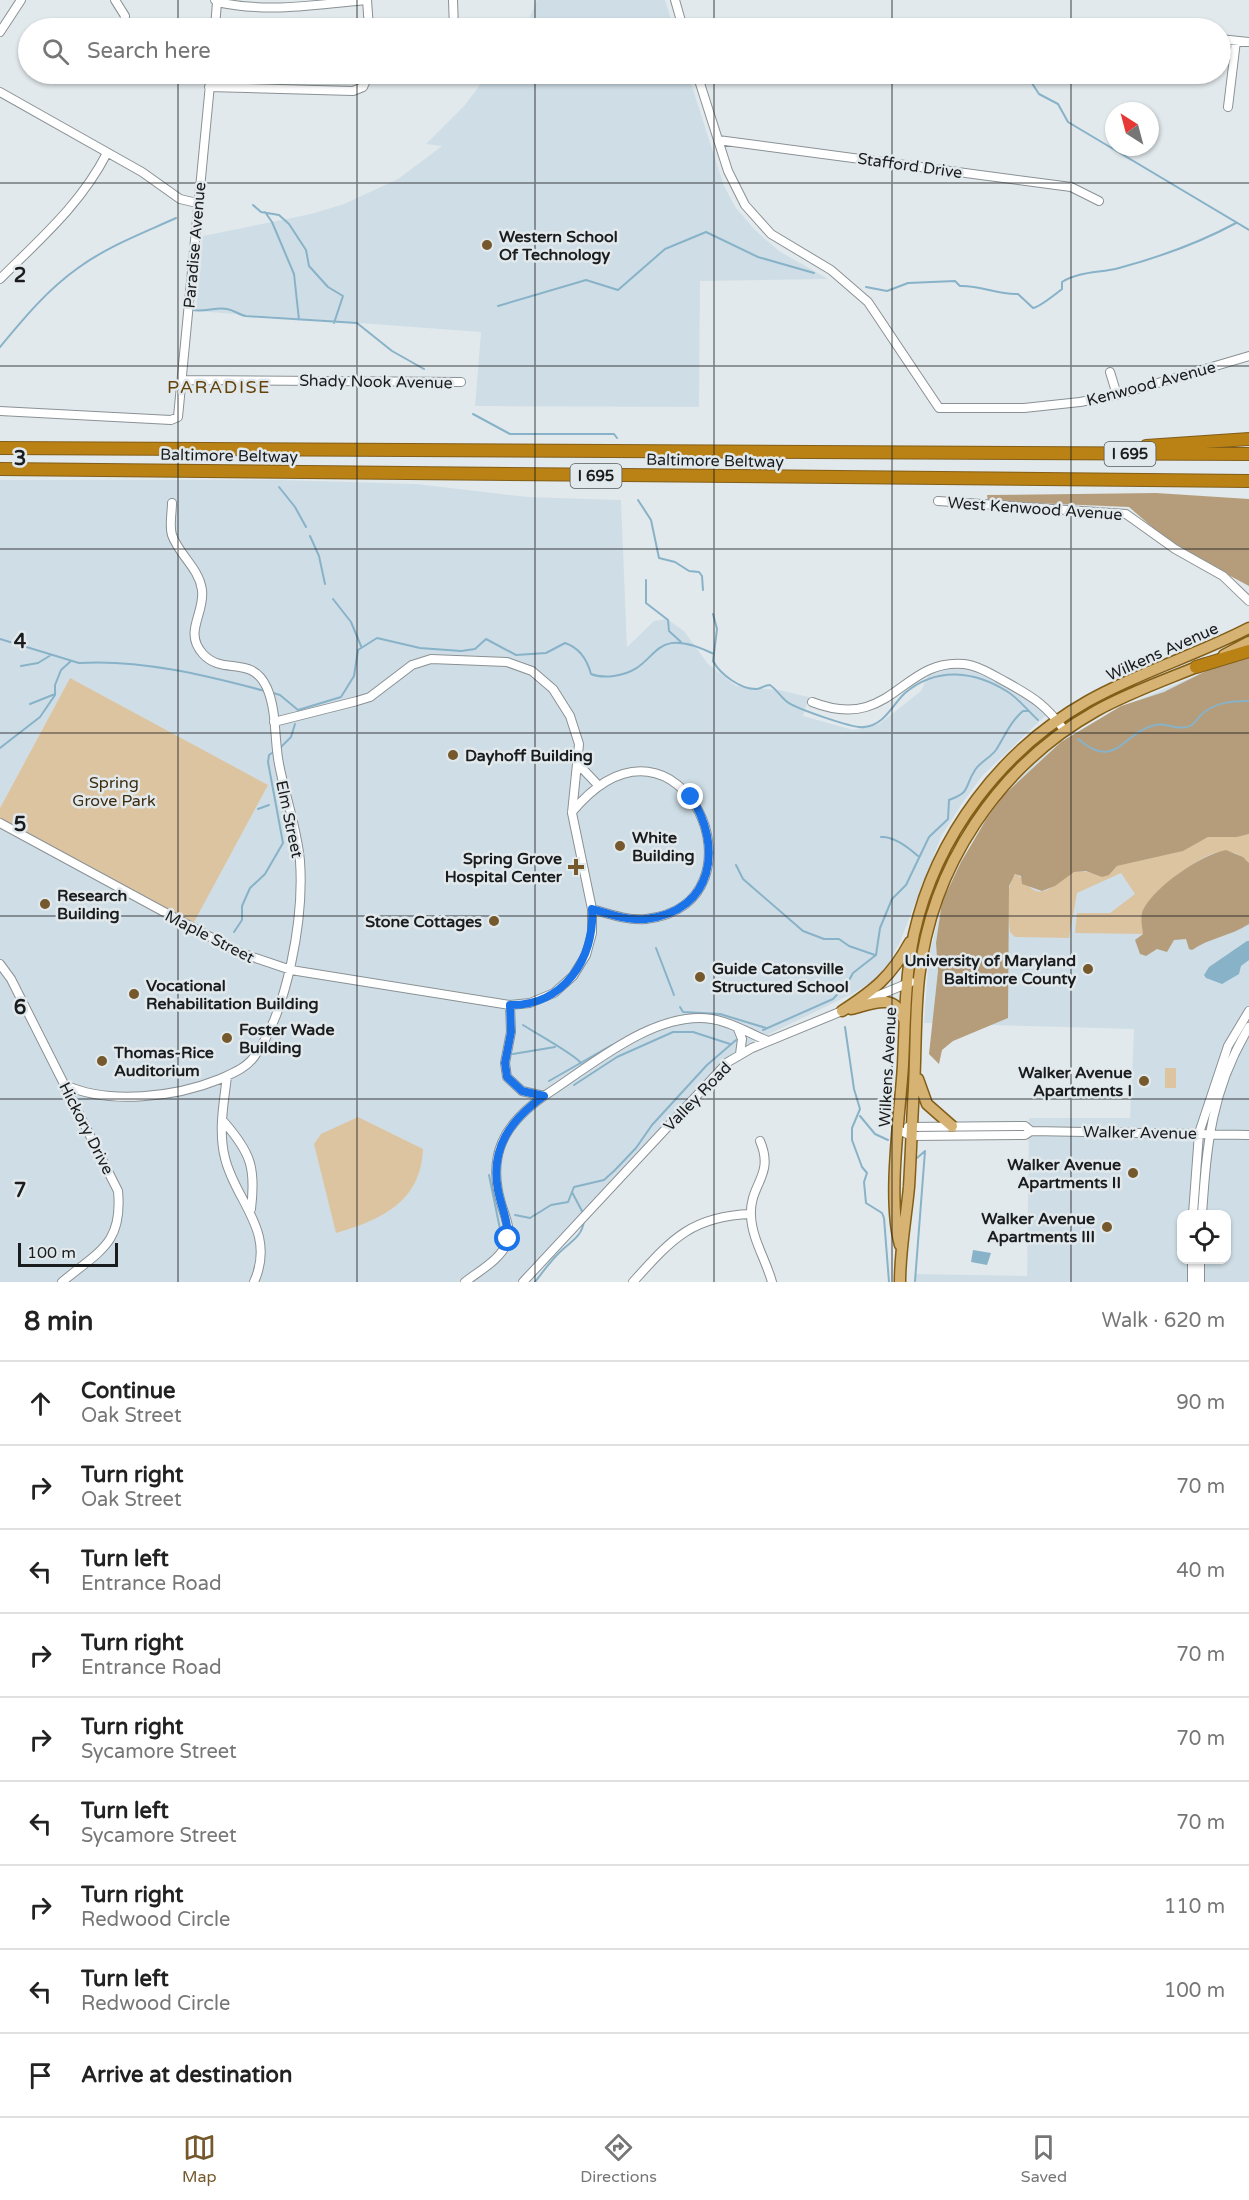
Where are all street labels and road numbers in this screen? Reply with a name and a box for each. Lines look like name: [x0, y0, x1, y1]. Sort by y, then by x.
street label: Stafford Drive: [856, 149, 964, 183]
street label: Paradise Avenue: [180, 181, 210, 309]
street label: Kenwood Avenue: [1084, 357, 1218, 411]
street label: Shady Nook Avenue: [299, 371, 453, 393]
road number: I 695: [1104, 442, 1156, 466]
street label: Baltimore Beltway: [160, 445, 298, 467]
street label: Baltimore Beltway: [646, 450, 784, 472]
road number: I 695: [570, 464, 622, 488]
street label: West Kenwood Avenue: [947, 493, 1123, 525]
street label: Wilkens Avenue: [1103, 618, 1222, 686]
street label: Elm Street: [271, 779, 307, 860]
street label: Maple Street: [162, 906, 258, 968]
street label: Wilkens Avenue: [875, 1006, 901, 1128]
street label: Valley Road: [660, 1058, 736, 1136]
street label: Hickory Drive: [54, 1079, 118, 1178]
street label: Walker Avenue: [1083, 1122, 1197, 1144]

